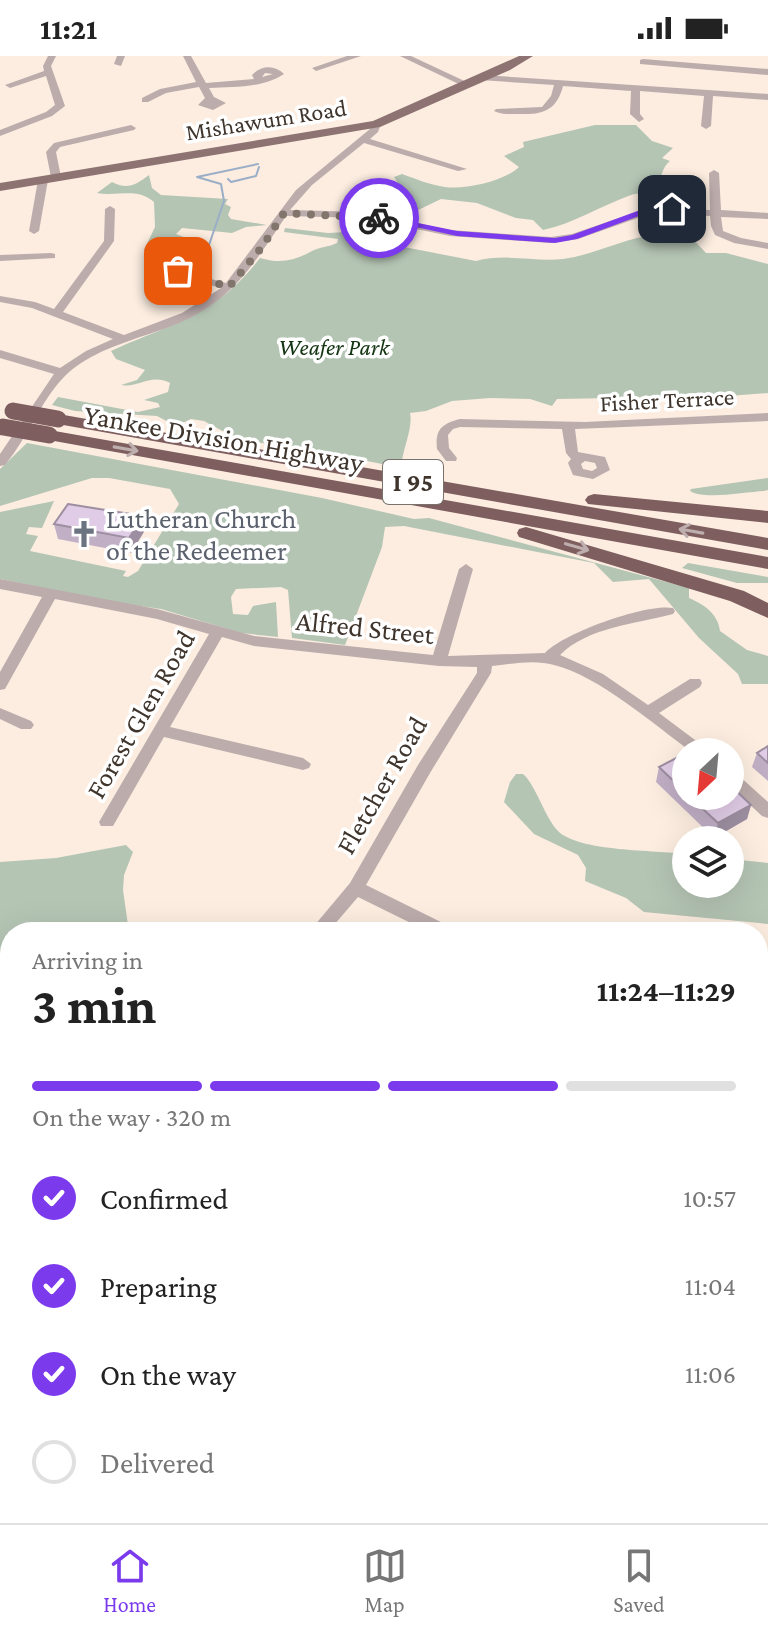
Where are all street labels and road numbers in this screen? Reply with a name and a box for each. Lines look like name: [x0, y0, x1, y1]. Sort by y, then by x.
street label: Mishawum Road: [184, 93, 349, 146]
street label: Fisher Terrace: [599, 382, 735, 417]
street label: Yankee Division Highway: [82, 399, 367, 479]
road number: I 95: [383, 460, 443, 504]
street label: Alfred Street: [294, 605, 436, 650]
street label: Forest Glen Road: [80, 625, 201, 804]
street label: Fletcher Road: [330, 711, 433, 859]

